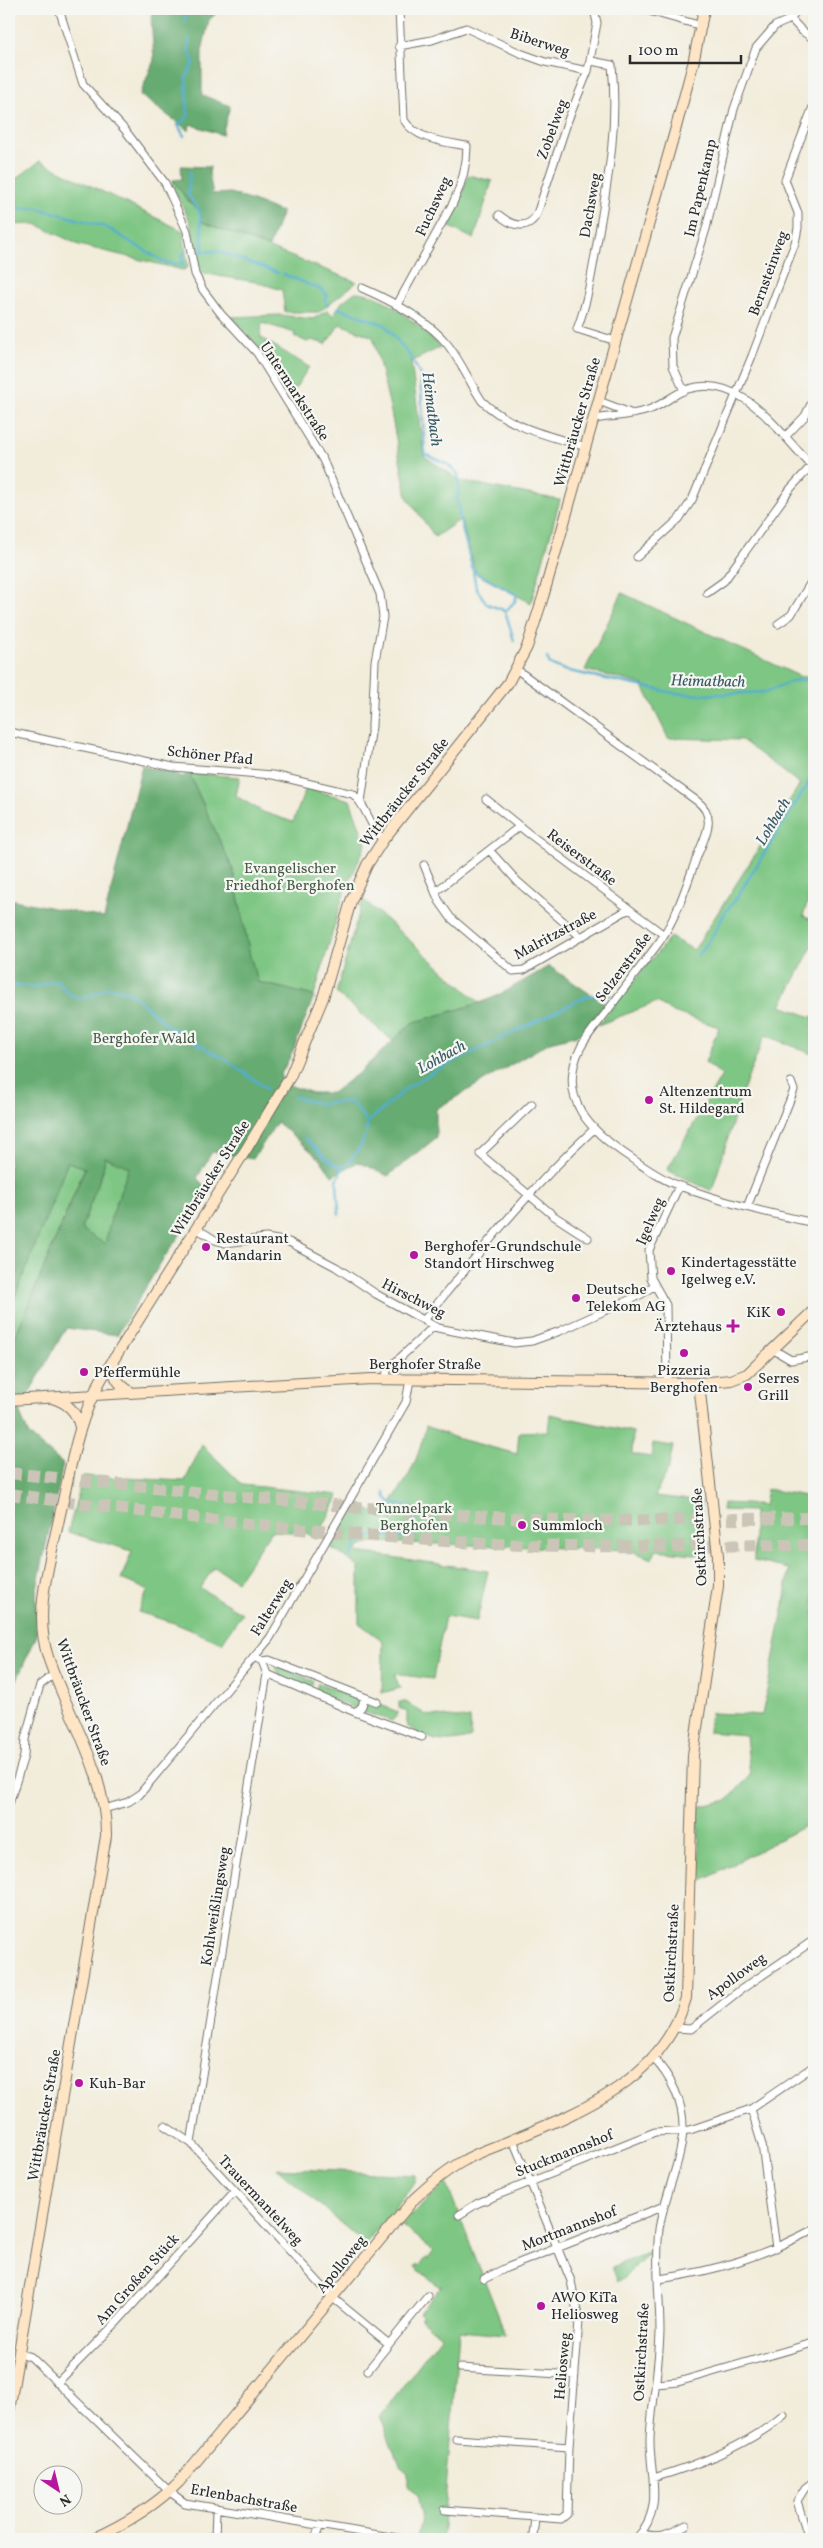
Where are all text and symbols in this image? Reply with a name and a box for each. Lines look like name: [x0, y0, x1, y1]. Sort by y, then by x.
street label: Biberweg: [507, 24, 572, 63]
scale bar: [630, 32, 742, 64]
text: 100 m: [638, 41, 678, 62]
street label: Zobelweg: [533, 96, 574, 163]
street label: Im Papenkamp: [680, 137, 723, 239]
street label: Dachsweg: [575, 171, 608, 240]
street label: Fuchsweg: [411, 173, 458, 240]
street label: Bernsteinweg: [744, 228, 795, 319]
street label: Untermarkstraße: [254, 338, 334, 445]
street label: Wittbräucker Straße: [550, 355, 607, 490]
water label: Heimatbach: [416, 371, 446, 448]
water label: Heimatbach: [670, 670, 746, 694]
street label: Wittbräucker Straße: [356, 734, 455, 852]
street label: Schöner Pfad: [166, 742, 254, 771]
water label: Lohbach: [751, 794, 797, 850]
street label: Reiserstraße: [542, 825, 621, 892]
park label: Evangelischer Friedhof Berghofen: [225, 859, 355, 897]
street label: Malritzstraße: [511, 905, 601, 966]
street label: Selzerstraße: [591, 929, 657, 1007]
park label: Berghofer Wald: [93, 1029, 195, 1050]
water label: Lohbach: [414, 1035, 470, 1080]
place label: Altenzentrum St. Hildegard: [659, 1082, 752, 1120]
marker: Altenzentrum St. Hildegard: [643, 1094, 655, 1106]
street label: Wittbräucker Straße: [167, 1116, 256, 1241]
street label: Igelweg: [632, 1194, 671, 1249]
place label: Restaurant Mandarin: [216, 1229, 289, 1267]
place label: Berghofer-Grundschule Standort Hirschweg: [424, 1237, 581, 1275]
marker: Restaurant Mandarin: [200, 1241, 212, 1253]
marker: Berghofer-Grundschule Standort Hirschweg: [408, 1249, 420, 1261]
place label: Kindertagesstätte Igelweg e.V.: [681, 1253, 797, 1291]
marker: Kindertagesstätte Igelweg e.V.: [665, 1265, 677, 1277]
street label: Hirschweg: [378, 1274, 449, 1325]
place label: Deutsche Telekom AG: [586, 1280, 666, 1318]
marker: Deutsche Telekom AG: [570, 1292, 582, 1304]
place label: KiK: [746, 1303, 771, 1324]
marker: KiK: [775, 1306, 787, 1318]
place label: Ärztehaus: [654, 1317, 722, 1338]
marker: Ärztehaus: [726, 1319, 740, 1333]
marker: Pizzeria Berghofen: [678, 1347, 690, 1359]
street label: Berghofer Straße: [369, 1355, 481, 1376]
place label: Pizzeria Berghofen: [650, 1361, 718, 1399]
place label: Pfeffermühle: [94, 1363, 181, 1384]
marker: Pfeffermühle: [78, 1366, 90, 1378]
place label: Serres Grill: [758, 1369, 800, 1407]
marker: Serres Grill: [742, 1381, 754, 1393]
street label: Ostkirchstraße: [687, 1487, 714, 1587]
park label: Tunnelpark Berghofen: [376, 1499, 452, 1537]
place label: Summloch: [532, 1516, 603, 1537]
marker: Summloch: [516, 1519, 528, 1531]
street label: Falterweg: [246, 1575, 298, 1641]
street label: Wittbräucker Straße: [50, 1636, 115, 1769]
street label: Kohlweißlingsweg: [197, 1845, 236, 1968]
street label: Ostkirchstraße: [659, 1903, 686, 2003]
street label: Apolloweg: [703, 1948, 771, 2006]
street label: Wittbräucker Straße: [24, 2047, 67, 2183]
place label: Kuh-Bar: [89, 2074, 146, 2095]
marker: Kuh-Bar: [73, 2077, 85, 2089]
street label: Stuckmannshof: [513, 2125, 618, 2184]
street label: Trauermantelweg: [213, 2151, 308, 2251]
street label: Mortmannshof: [519, 2201, 622, 2257]
street label: Am Großen Stück: [91, 2230, 185, 2330]
street label: Apolloweg: [312, 2231, 372, 2299]
place label: AWO KiTa Heliosweg: [551, 2288, 619, 2326]
marker: AWO KiTa Heliosweg: [535, 2300, 547, 2312]
street label: Ostkirchstraße: [629, 2302, 656, 2402]
street label: Heliosweg: [550, 2331, 577, 2401]
north arrow: [32, 2466, 82, 2516]
street label: Erlenbachstraße: [189, 2480, 299, 2519]
text: N: [55, 2489, 74, 2510]

